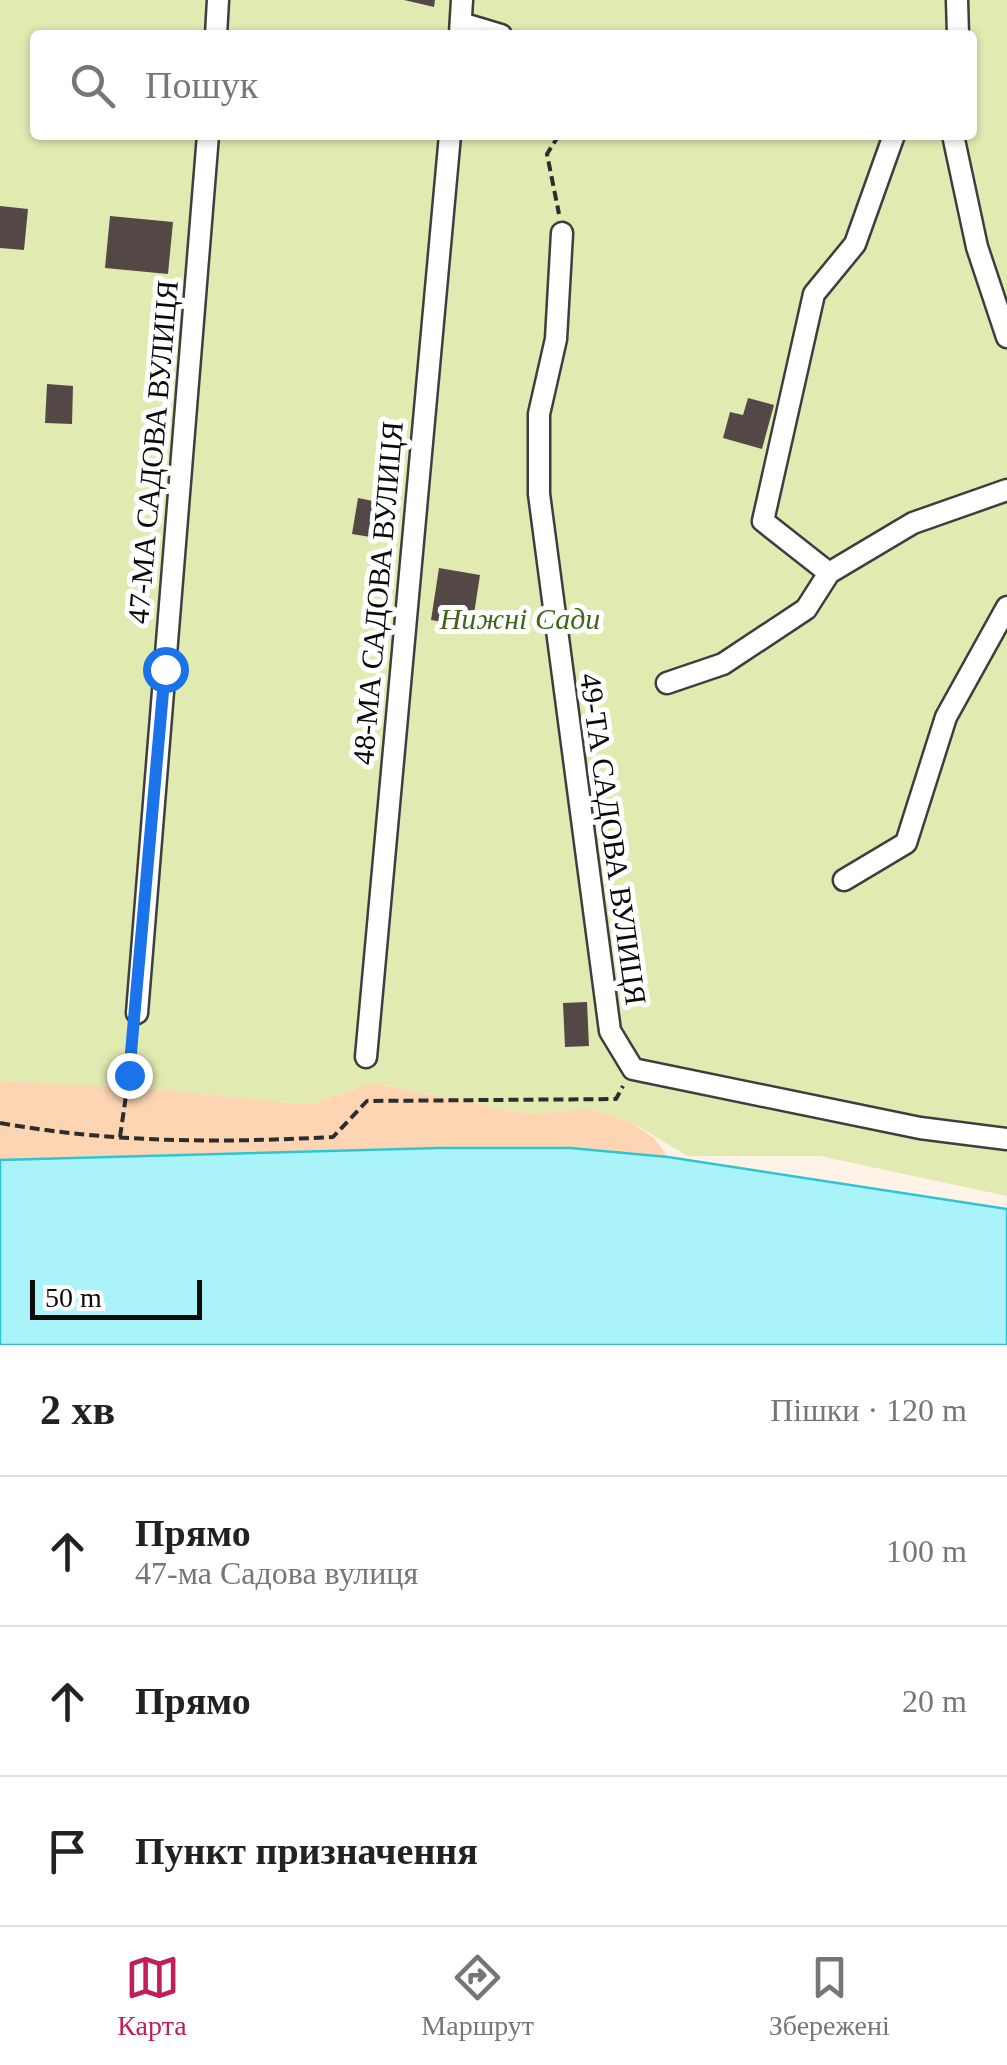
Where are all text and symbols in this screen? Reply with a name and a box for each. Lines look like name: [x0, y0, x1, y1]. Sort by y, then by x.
search box: [30, 30, 977, 140]
icon: search: [65, 58, 120, 113]
text: Пошук: [145, 64, 258, 106]
street label: 47-МА САДОВА ВУЛИЦЯ: [121, 279, 184, 625]
street label: 48-МА САДОВА ВУЛИЦЯ: [346, 420, 409, 766]
park label: Нижні Сади: [439, 602, 600, 635]
route start: [143, 647, 189, 693]
street label: 49-ТА САДОВА ВУЛИЦЯ: [574, 671, 653, 1007]
route end: [107, 1053, 153, 1099]
scale bar: [30, 1275, 202, 1320]
text: 50 m: [45, 1282, 102, 1313]
text: 2 хв: [40, 1387, 115, 1433]
text: Пішки · 120 m: [770, 1392, 967, 1428]
text: Прямо: [135, 1512, 251, 1554]
icon: ahead: [40, 1524, 95, 1579]
text: 100 m: [886, 1533, 967, 1569]
text: 47-ма Садова вулиця: [135, 1555, 418, 1591]
icon: ahead: [40, 1674, 95, 1729]
text: Прямо: [135, 1680, 251, 1722]
text: 20 m: [902, 1683, 967, 1719]
icon: arrive: [40, 1824, 95, 1879]
text: Пункт призначення: [135, 1830, 478, 1872]
tab: Карта: [117, 1950, 187, 2042]
tab: Маршрут: [421, 1950, 534, 2042]
tab: Збережені: [769, 1950, 890, 2042]

